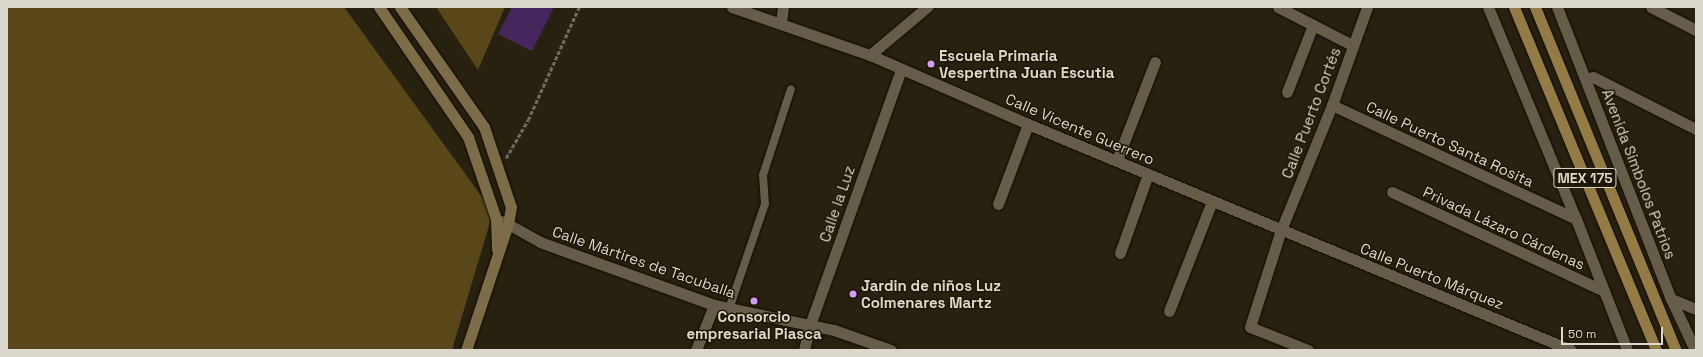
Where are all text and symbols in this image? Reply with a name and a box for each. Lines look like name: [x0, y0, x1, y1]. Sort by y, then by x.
street label: Calle Puerto Cortés: [1278, 45, 1344, 181]
place label: Escuela Primaria Vespertina Juan Escutia: [939, 46, 1114, 81]
marker: Escuela Primaria Vespertina Juan Escutia: [926, 59, 936, 69]
street label: Avenida Símbolos Patrios: [1598, 86, 1680, 262]
street label: Calle Vicente Guerrero: [1003, 89, 1157, 169]
street label: Calle Puerto Santa Rosita: [1363, 97, 1537, 191]
street label: Calle la Luz: [816, 163, 858, 245]
road number: MEX 175: [1553, 166, 1617, 190]
street label: Privada Lázaro Cárdenas: [1420, 183, 1588, 273]
street label: Calle Mártires de Tacuballa: [550, 222, 738, 302]
street label: Calle Puerto Márquez: [1358, 239, 1506, 313]
place label: Jardin de niños Luz Colmenares Martz: [861, 276, 1001, 311]
marker: Jardin de niños Luz Colmenares Martz: [848, 289, 858, 299]
marker: Consorcio empresarial Piasca: [749, 296, 759, 306]
place label: Consorcio empresarial Piasca: [686, 307, 822, 342]
scale bar: [1563, 319, 1665, 345]
text: 50 m: [1568, 326, 1596, 342]

